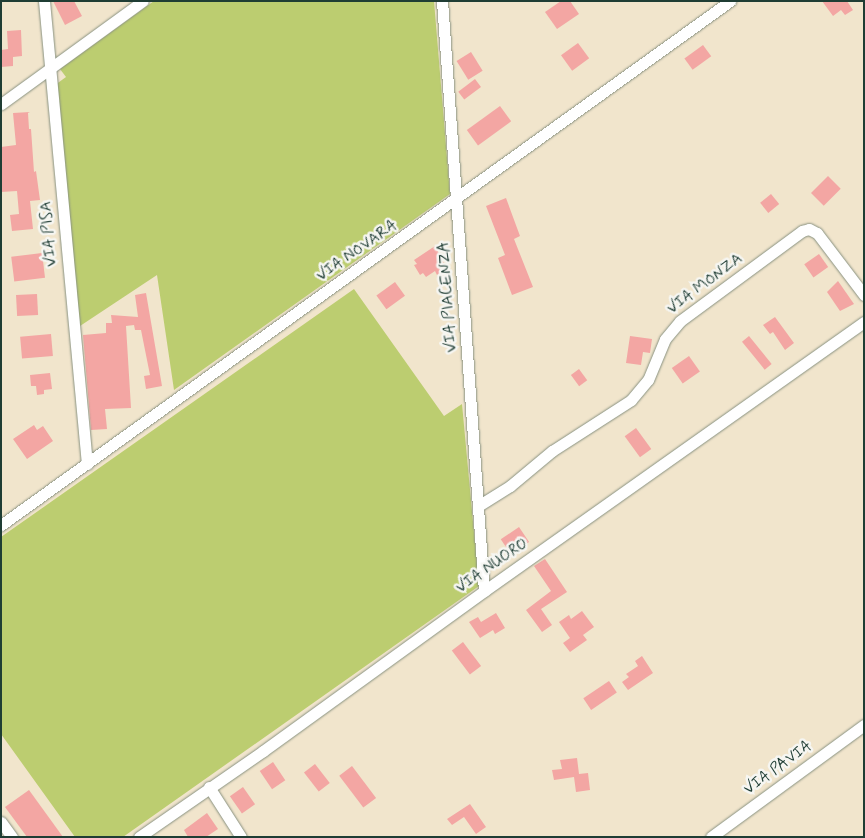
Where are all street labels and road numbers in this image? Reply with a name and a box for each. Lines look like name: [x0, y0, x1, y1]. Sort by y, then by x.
street label: VIA PISA: [36, 199, 62, 269]
street label: VIA NOVARA: [312, 216, 402, 286]
street label: VIA PIACENZA: [435, 240, 461, 354]
street label: VIA MONZA: [663, 249, 747, 319]
street label: VIA NUORO: [452, 534, 532, 598]
street label: VIA PAVIA: [740, 736, 816, 800]

